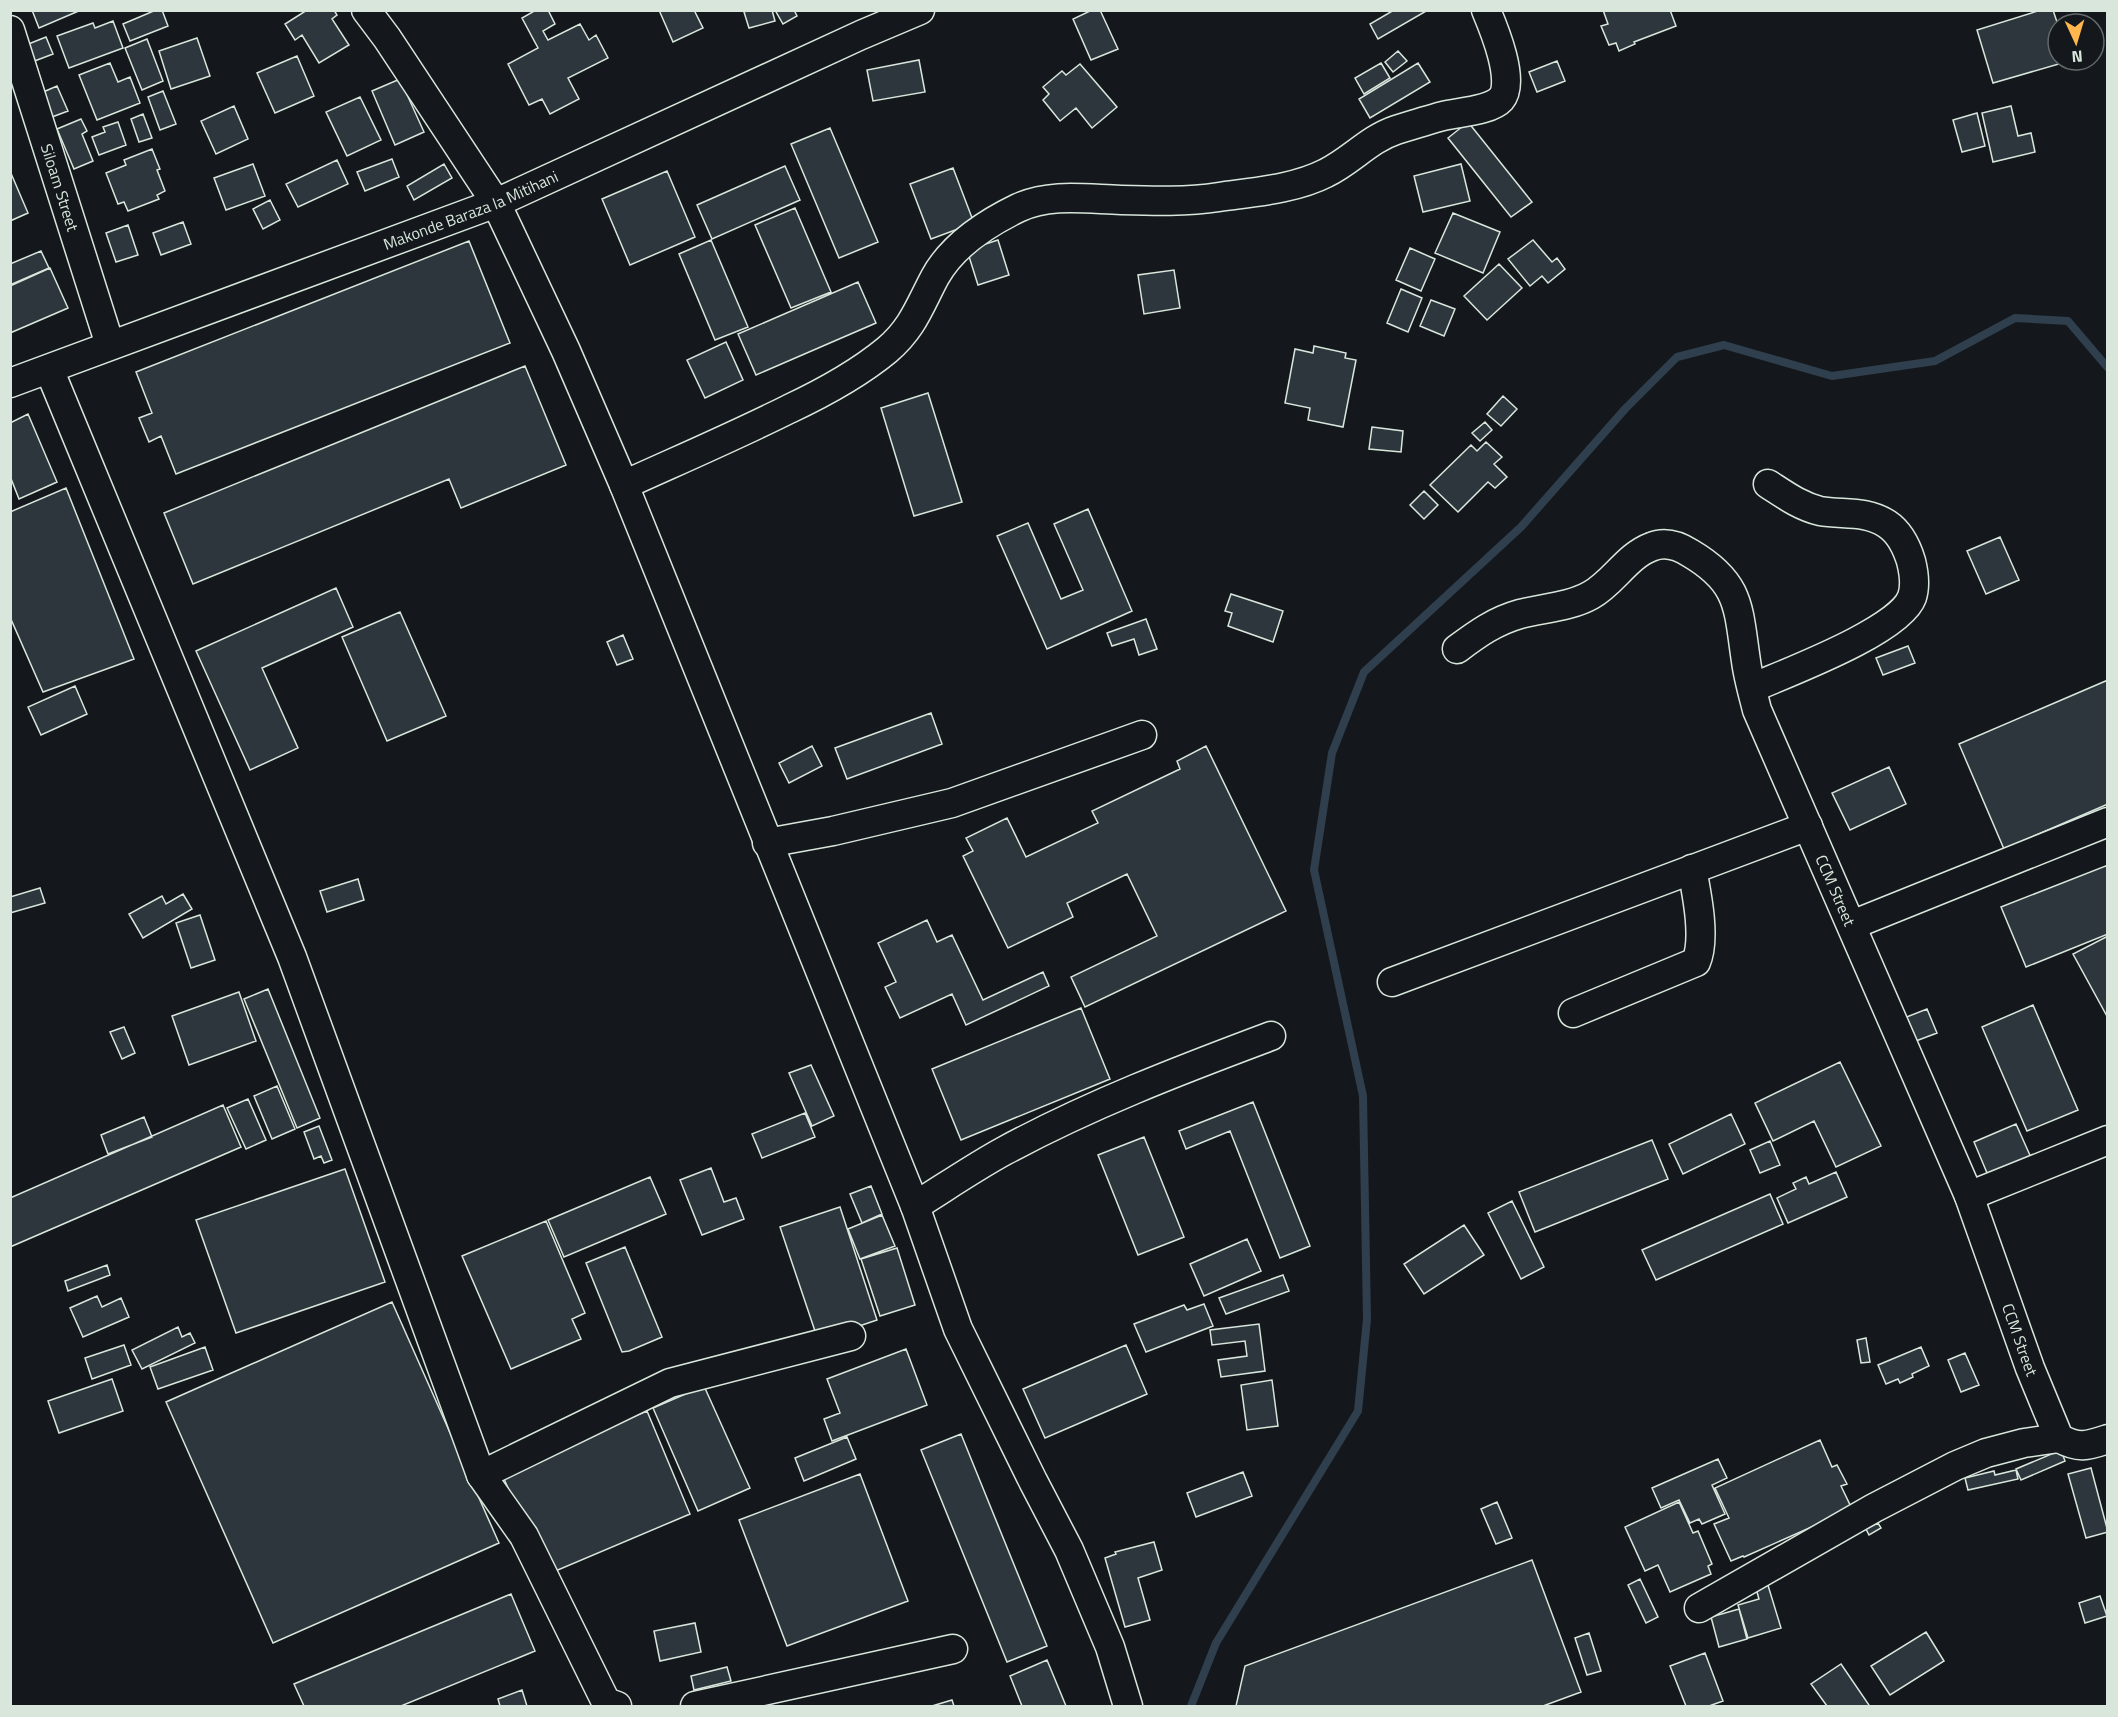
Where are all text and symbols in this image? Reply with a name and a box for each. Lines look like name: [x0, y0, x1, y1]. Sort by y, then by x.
north arrow: [2046, 12, 2106, 72]
text: N: [2071, 45, 2083, 69]
street label: Siloam Street: [35, 140, 85, 234]
street label: Makonde Baraza la Mitihani: [380, 164, 562, 256]
street label: CCM Street: [1810, 851, 1862, 930]
street label: CCM Street: [1996, 1300, 2044, 1380]

